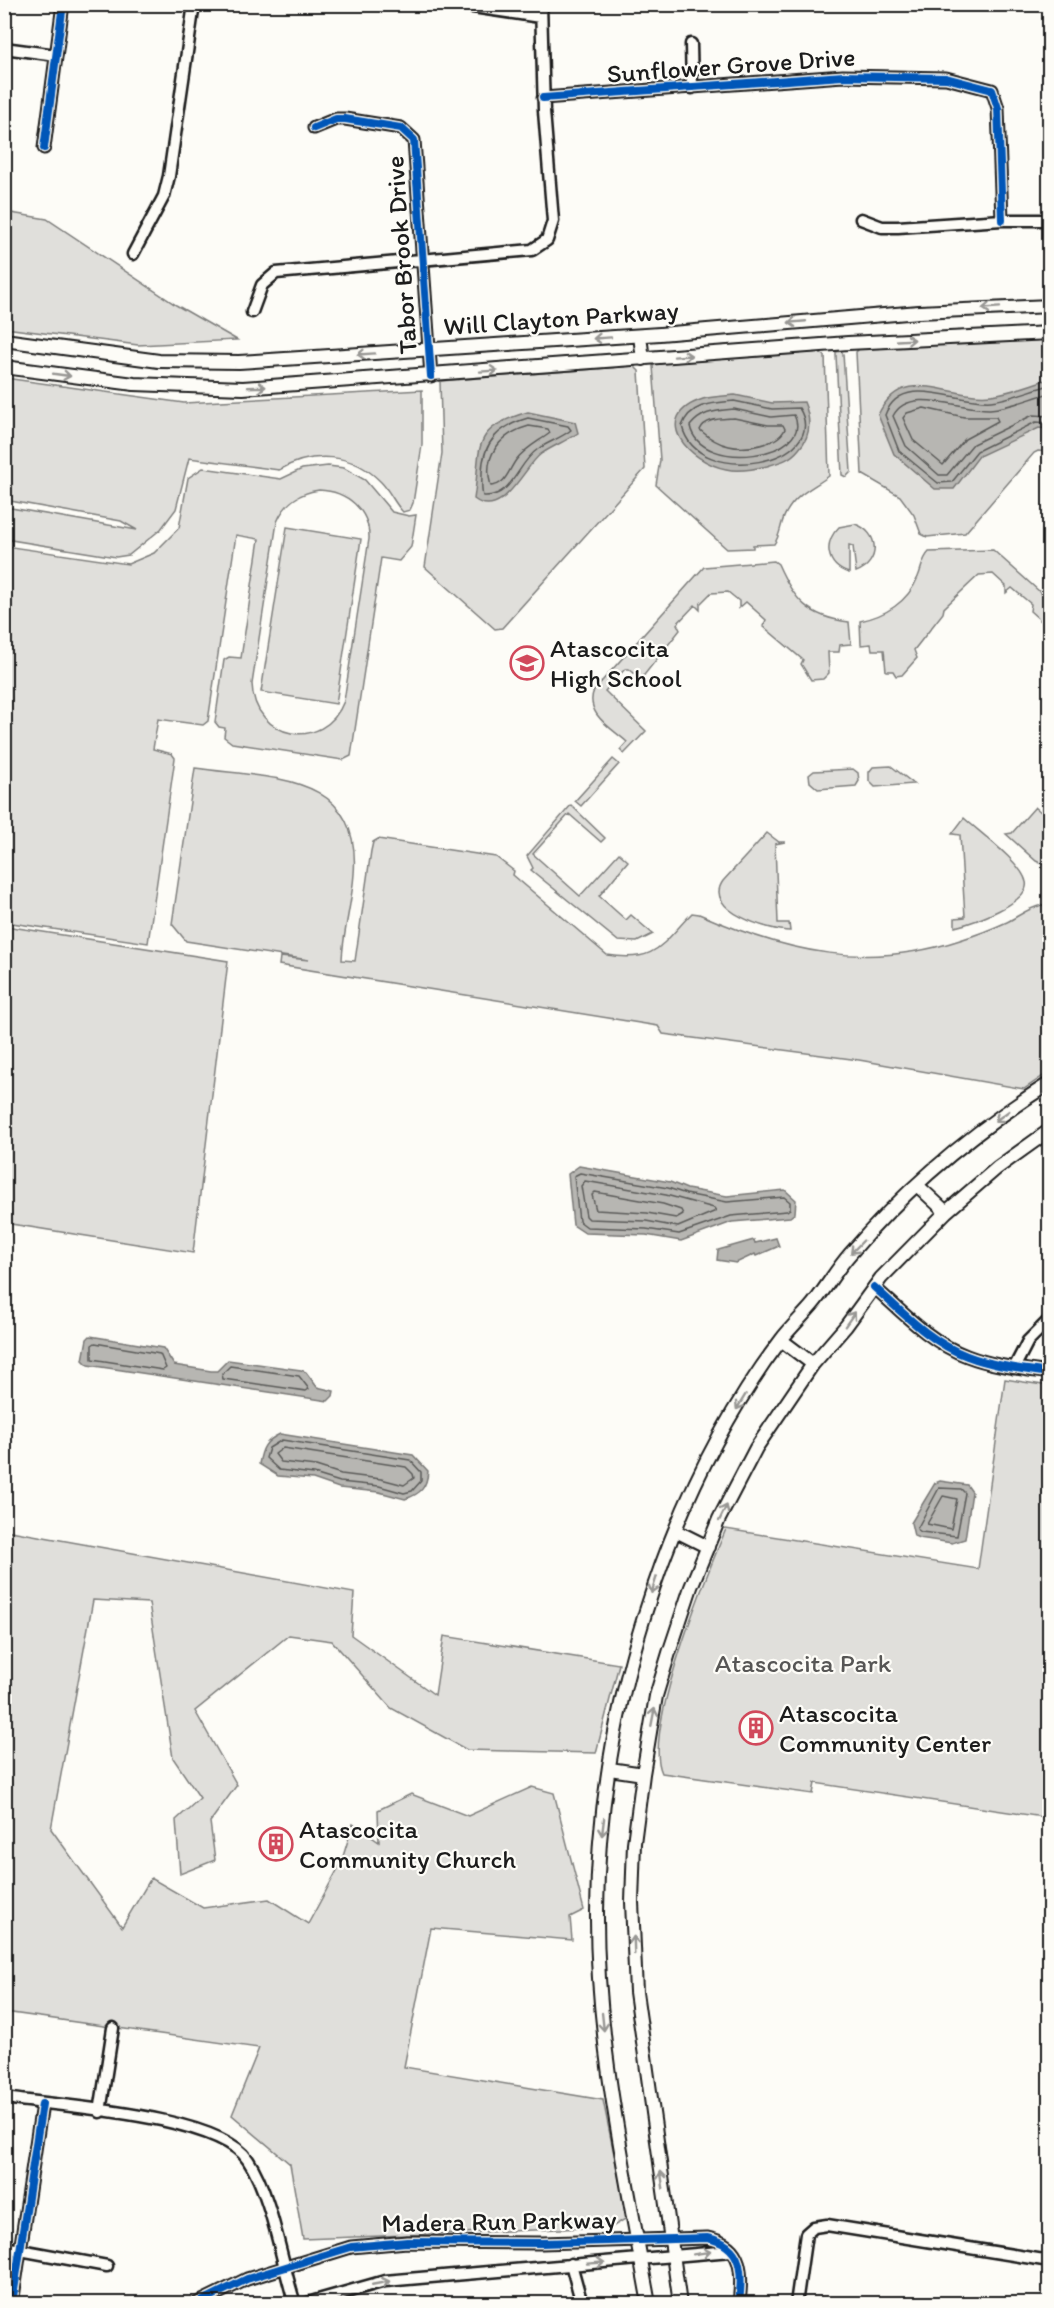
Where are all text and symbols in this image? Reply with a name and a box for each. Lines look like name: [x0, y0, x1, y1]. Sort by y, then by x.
street label: Sunflower Grove Drive: [606, 40, 856, 90]
street label: Tabor Brook Drive: [378, 155, 424, 355]
street label: Will Clayton Parkway: [442, 294, 680, 342]
one-way arrow: [982, 302, 1002, 313]
one-way arrow: [787, 317, 807, 328]
one-way arrow: [593, 333, 613, 344]
one-way arrow: [896, 334, 916, 345]
one-way arrow: [356, 349, 376, 360]
one-way arrow: [673, 350, 693, 361]
one-way arrow: [478, 365, 498, 376]
one-way arrow: [52, 369, 72, 380]
one-way arrow: [246, 382, 266, 393]
place label: Atascocita High School: [550, 632, 682, 694]
school or university icon: Atascocita High School: [509, 645, 545, 681]
one-way arrow: [994, 1110, 1010, 1123]
one-way arrow: [850, 1239, 864, 1254]
one-way arrow: [844, 1312, 856, 1328]
one-way arrow: [734, 1393, 746, 1410]
one-way arrow: [717, 1504, 729, 1522]
one-way arrow: [648, 1575, 659, 1594]
park label: Atascocita Park: [715, 1647, 892, 1679]
place label: Atascocita Community Center: [779, 1697, 991, 1759]
one-way arrow: [648, 1707, 659, 1727]
building icon: Atascocita Community Center: [738, 1710, 774, 1746]
place label: Atascocita Community Church: [299, 1813, 516, 1875]
one-way arrow: [597, 1817, 608, 1837]
building icon: Atascocita Community Church: [258, 1826, 294, 1862]
one-way arrow: [628, 1935, 639, 1955]
one-way arrow: [598, 2012, 609, 2031]
one-way arrow: [657, 2170, 668, 2190]
street label: Madera Run Parkway: [381, 2203, 617, 2239]
one-way arrow: [692, 2248, 711, 2259]
one-way arrow: [586, 2257, 606, 2268]
one-way arrow: [371, 2277, 390, 2288]

